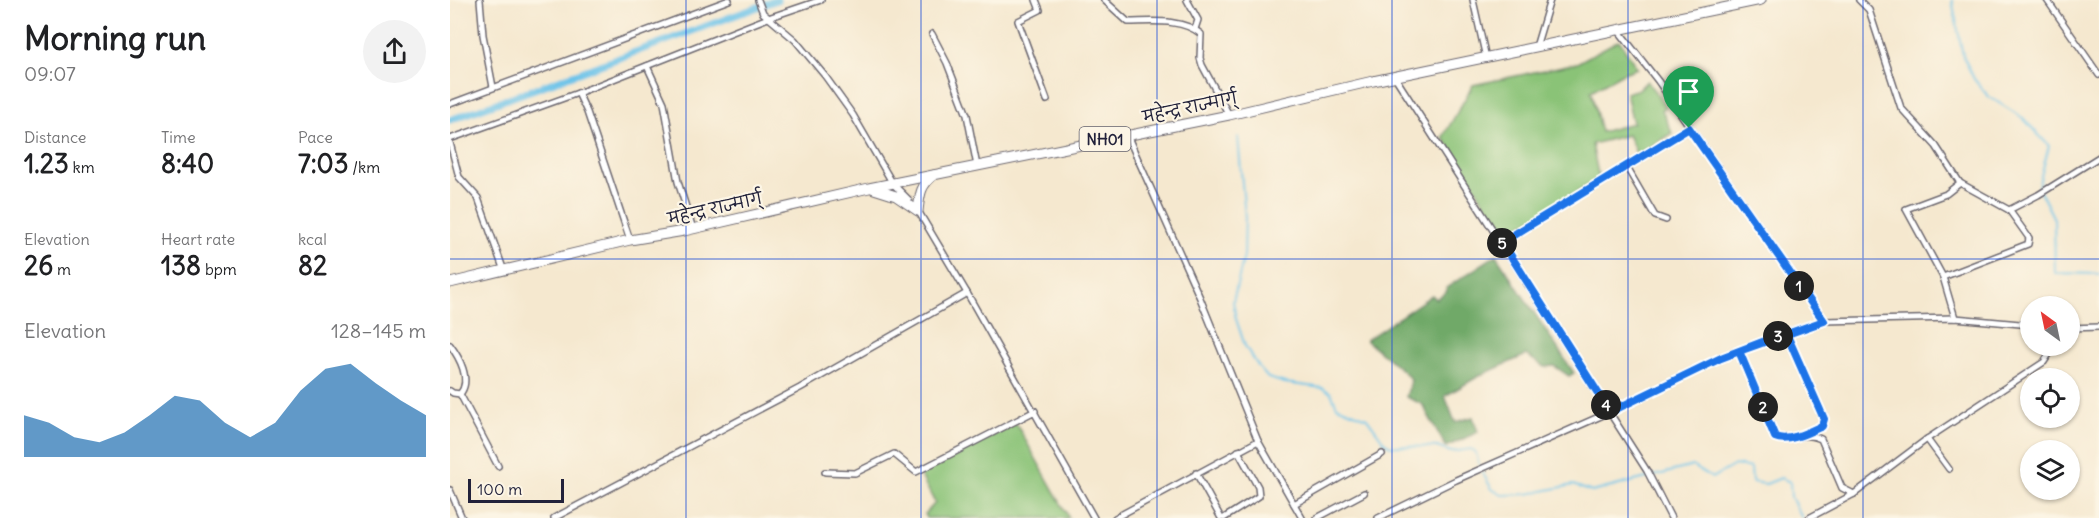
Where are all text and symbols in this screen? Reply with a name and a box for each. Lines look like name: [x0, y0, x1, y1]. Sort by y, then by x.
text: Morning run: [24, 17, 206, 59]
button: share: [363, 20, 426, 83]
text: 09:07: [24, 61, 76, 86]
pin: [1663, 66, 1714, 128]
icon: arrive: [1672, 75, 1705, 108]
street label: महेन्द्र राज्मार्ग्: [1139, 84, 1241, 129]
text: Distance: [24, 127, 86, 147]
text: Time: [161, 127, 196, 147]
text: Pace: [298, 127, 333, 147]
road number: NH01: [1080, 127, 1130, 151]
text: 1.23: [24, 147, 69, 180]
text: 8:40: [161, 147, 214, 180]
text: 7:03: [298, 147, 349, 180]
text: km: [69, 157, 95, 177]
text: /km: [349, 157, 380, 177]
street label: महेन्द्र राज्मार्ग्: [664, 184, 766, 231]
pin: 5: [1487, 228, 1517, 258]
text: Elevation: [24, 229, 90, 249]
text: Heart rate: [161, 229, 235, 249]
text: kcal: [298, 229, 327, 249]
text: 5: [1497, 233, 1507, 253]
text: 26: [24, 249, 53, 282]
text: 138: [161, 249, 201, 282]
text: 82: [298, 249, 327, 282]
text: m: [53, 259, 71, 279]
text: bpm: [201, 259, 237, 279]
pin: 1: [1784, 271, 1814, 301]
text: 1: [1796, 276, 1802, 296]
north arrow: [2020, 296, 2080, 356]
map controls: [2020, 296, 2080, 500]
text: Elevation: [24, 318, 106, 343]
text: 128–145 m: [331, 318, 426, 343]
pin: 3: [1763, 321, 1793, 351]
text: 3: [1773, 326, 1783, 346]
button: locate: [2020, 368, 2080, 428]
pin: 4: [1591, 390, 1621, 420]
pin: 2: [1748, 392, 1778, 422]
text: 4: [1601, 395, 1611, 415]
text: 2: [1759, 397, 1767, 417]
button: layers: [2020, 440, 2080, 500]
scale bar: [468, 476, 564, 504]
text: 100 m: [477, 479, 522, 499]

